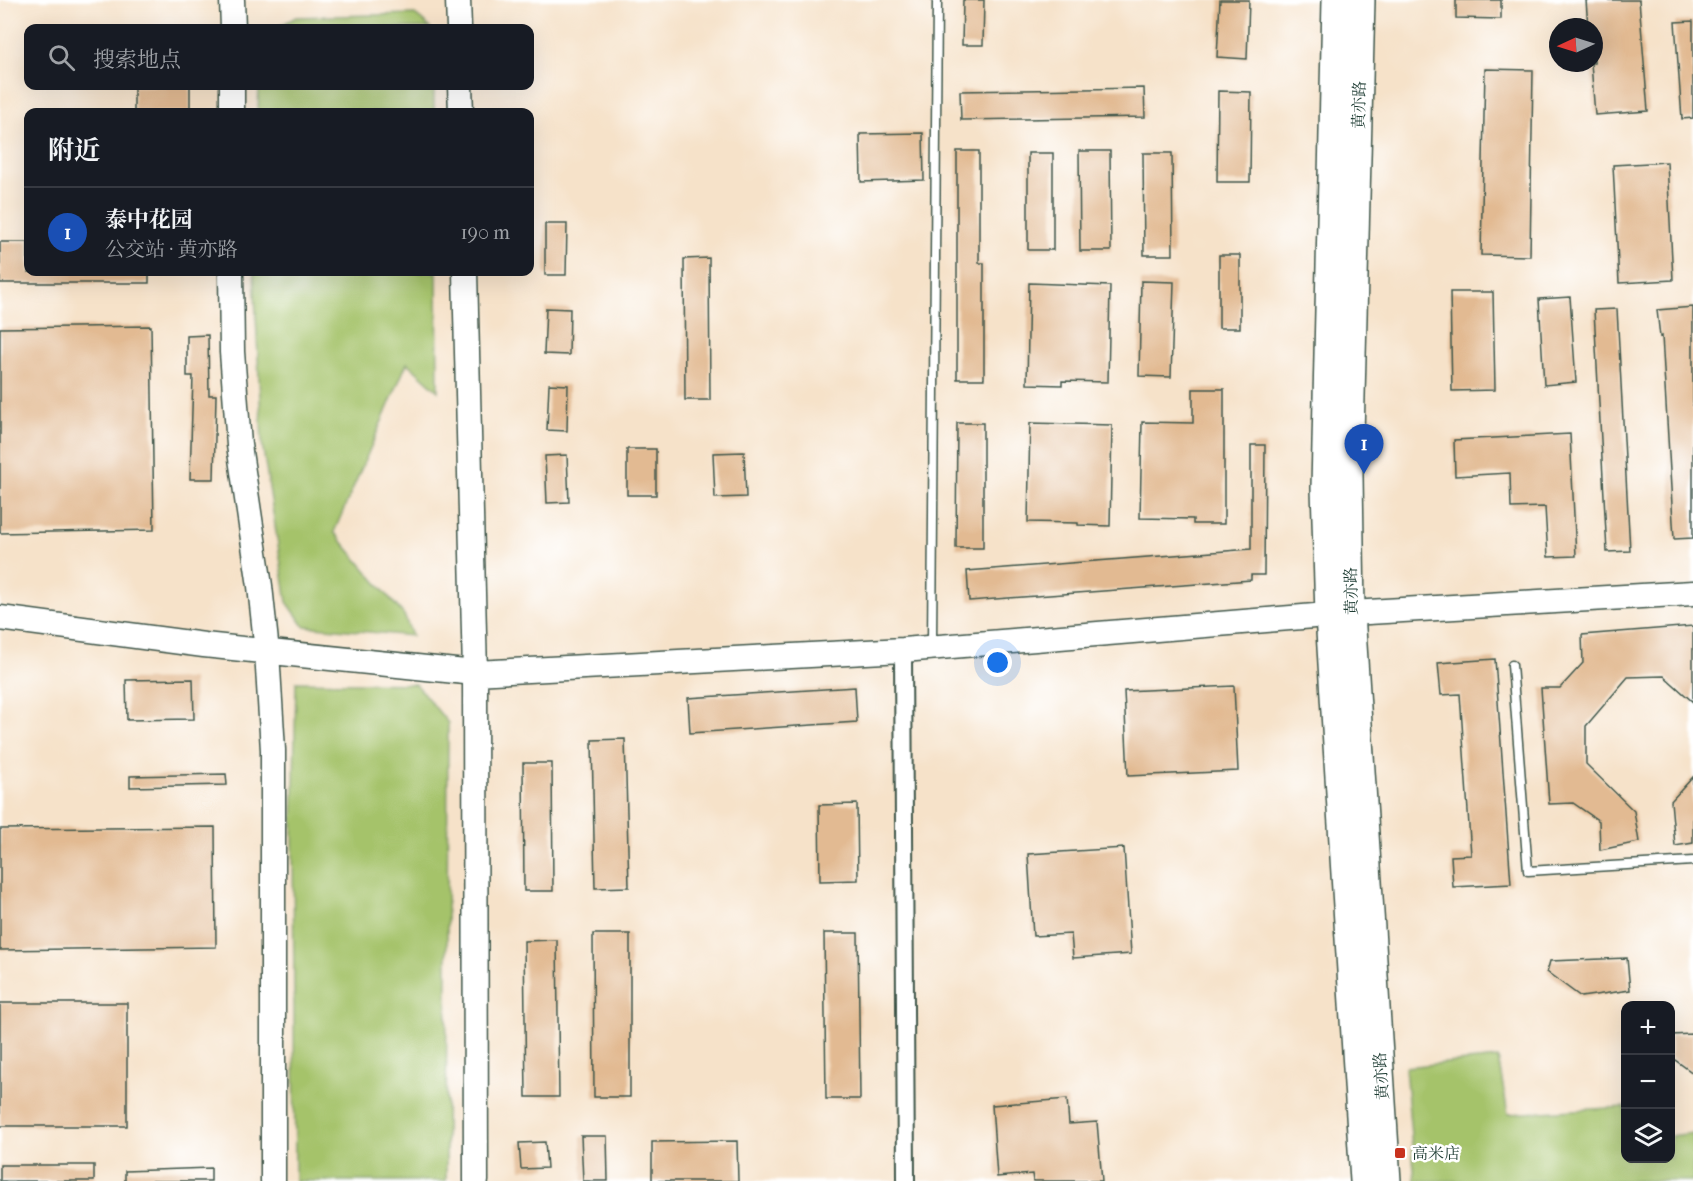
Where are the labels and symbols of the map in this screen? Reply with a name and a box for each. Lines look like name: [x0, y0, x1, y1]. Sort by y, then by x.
north arrow: [1549, 18, 1603, 72]
street label: 黄亦路: [1349, 81, 1369, 129]
pin: 1: [1344, 424, 1384, 474]
street label: 黄亦路: [1341, 567, 1361, 615]
your location: [983, 648, 1012, 677]
street label: 黄亦路: [1370, 1051, 1392, 1101]
place label: 高米店: [1412, 1144, 1460, 1163]
marker: 高米店: [1393, 1146, 1407, 1160]

